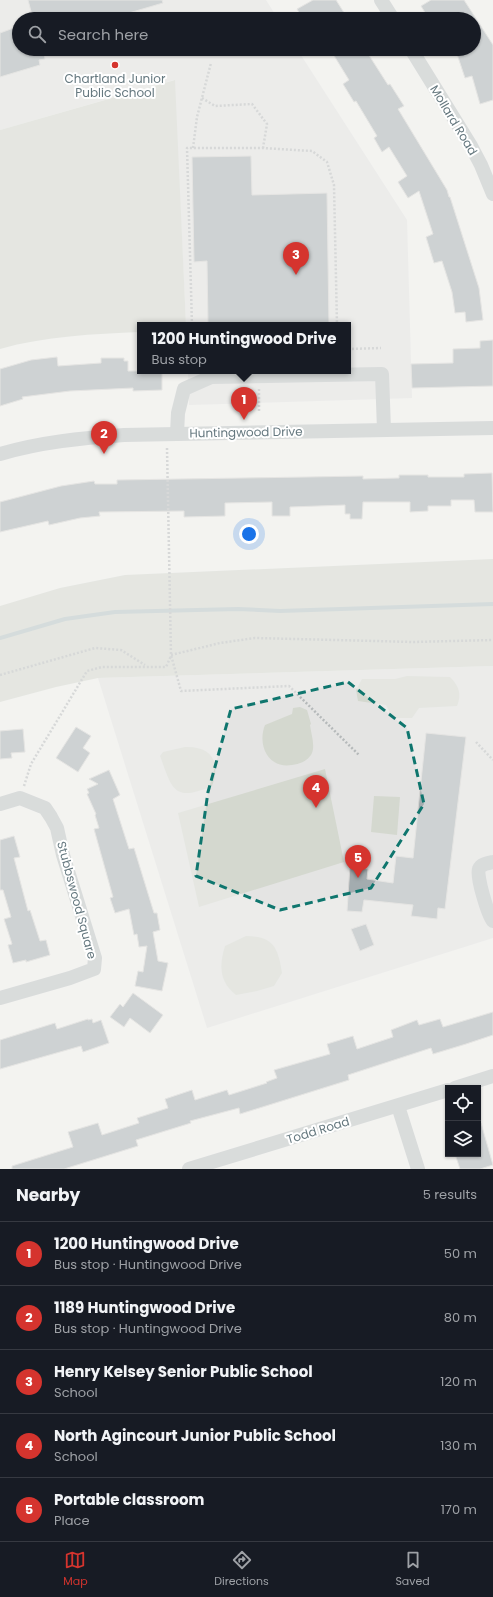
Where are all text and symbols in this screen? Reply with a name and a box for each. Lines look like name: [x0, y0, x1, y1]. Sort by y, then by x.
search box: [12, 12, 481, 56]
icon: search: [26, 23, 48, 45]
text: Search here: [58, 24, 148, 45]
marker: Chartland Junior Public School: [110, 60, 120, 70]
place label: Chartland Junior Public School: [65, 70, 166, 101]
street label: Mollard Road: [426, 82, 482, 158]
pin: 3: [283, 242, 309, 275]
popup: [137, 322, 351, 374]
text: 1200 Huntingwood Drive: [152, 328, 336, 349]
text: Bus stop: [152, 350, 207, 369]
pin: 1: [231, 387, 257, 420]
pin: 2: [91, 421, 117, 454]
street label: Huntingwood Drive: [189, 423, 303, 441]
your location: [239, 524, 259, 544]
pin: 4: [303, 775, 329, 808]
street label: Stubbswood Square: [53, 839, 101, 961]
pin: 5: [345, 845, 371, 878]
map controls: [445, 1085, 481, 1157]
button: locate: [445, 1085, 481, 1121]
street label: Todd Road: [285, 1112, 351, 1148]
button: layers: [445, 1121, 481, 1157]
text: Nearby: [16, 1183, 80, 1207]
text: 5 results: [423, 1185, 477, 1204]
text: 1200 Huntingwood Drive: [54, 1233, 239, 1254]
text: 1: [27, 1244, 31, 1263]
text: 50 m: [444, 1244, 477, 1263]
text: Bus stop · Huntingwood Drive: [54, 1255, 242, 1274]
text: 1189 Huntingwood Drive: [54, 1297, 235, 1318]
text: 2: [25, 1308, 33, 1327]
text: 80 m: [444, 1308, 477, 1327]
text: Bus stop · Huntingwood Drive: [54, 1319, 242, 1338]
text: Henry Kelsey Senior Public School: [54, 1361, 313, 1382]
text: 3: [25, 1372, 33, 1391]
text: 120 m: [440, 1372, 477, 1391]
text: School: [54, 1383, 98, 1402]
text: North Agincourt Junior Public School: [54, 1425, 336, 1446]
text: 4: [25, 1436, 33, 1455]
text: 130 m: [440, 1436, 477, 1455]
text: School: [54, 1447, 98, 1466]
text: Portable classroom: [54, 1489, 204, 1510]
text: 5: [25, 1500, 33, 1519]
text: 170 m: [441, 1500, 477, 1519]
text: Place: [54, 1511, 89, 1530]
tab: Map: [63, 1549, 88, 1590]
tab: Directions: [214, 1549, 269, 1590]
tab: Saved: [395, 1549, 430, 1590]

